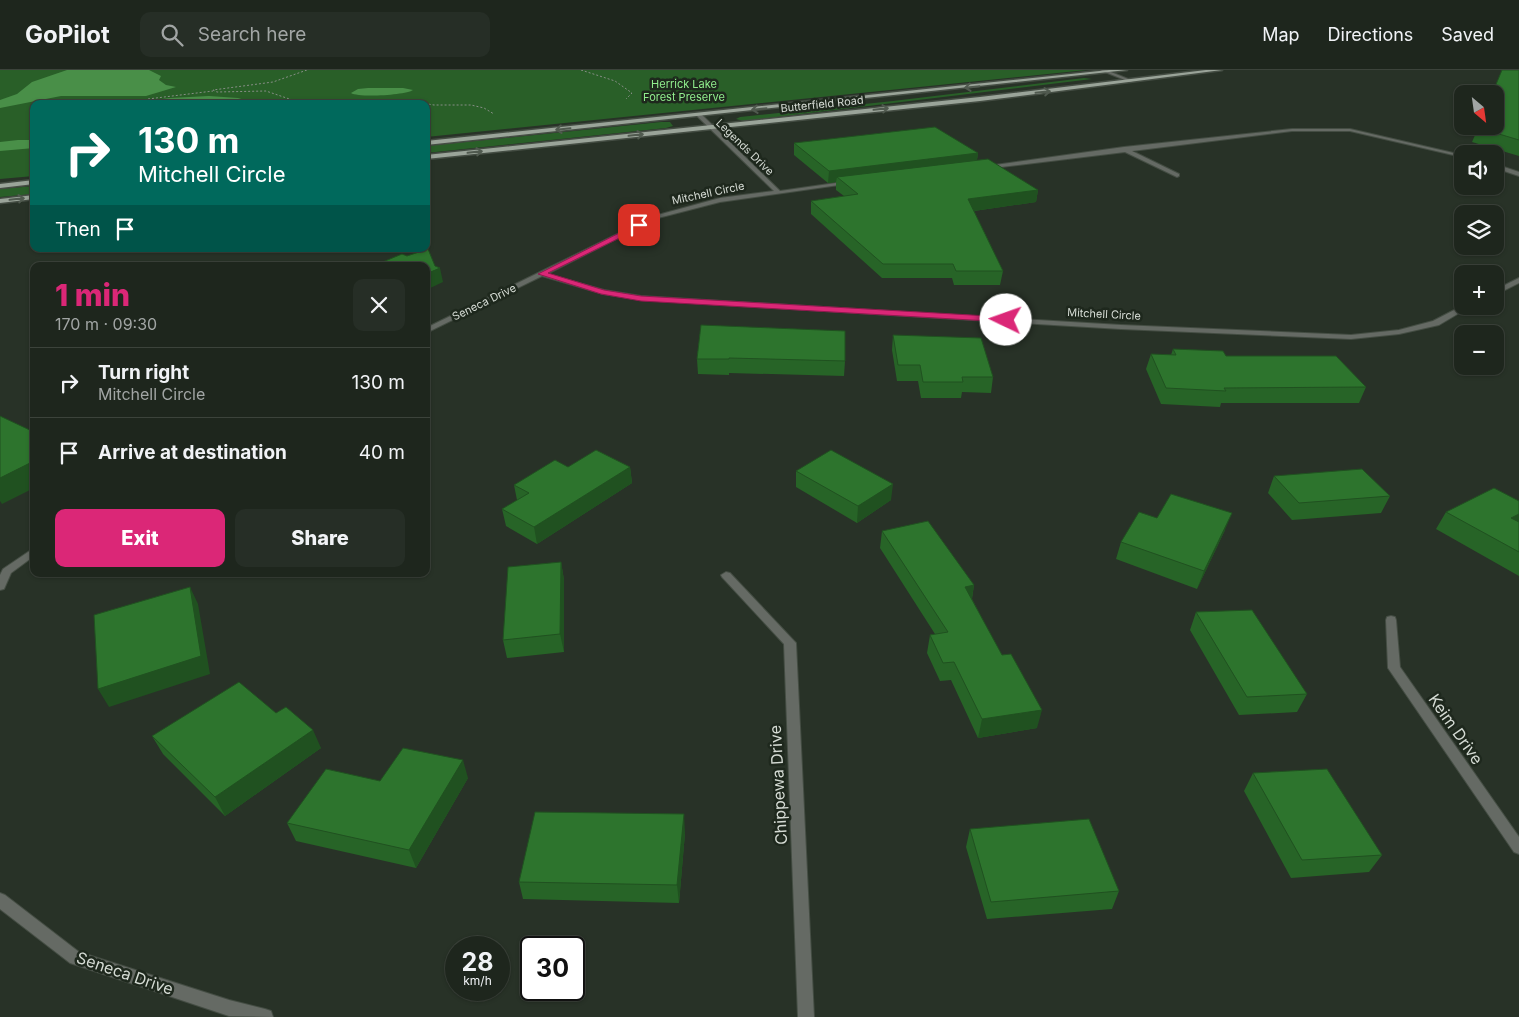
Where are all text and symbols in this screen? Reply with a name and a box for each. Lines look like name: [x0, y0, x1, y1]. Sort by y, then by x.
search box: [140, 12, 490, 57]
text: GoPilot: [25, 20, 110, 49]
icon: search: [158, 21, 186, 49]
text: Search here: [198, 23, 306, 46]
text: Map: [1262, 24, 1300, 45]
text: Directions: [1328, 24, 1413, 45]
text: Saved: [1441, 24, 1494, 45]
park label: Herrick Lake Forest Preserve: [643, 77, 725, 104]
one-way arrow: [965, 82, 981, 92]
north arrow: [1454, 85, 1504, 135]
map controls: [1454, 85, 1504, 375]
one-way arrow: [1035, 87, 1051, 97]
street label: Butterfield Road: [780, 93, 864, 115]
one-way arrow: [873, 104, 889, 114]
one-way arrow: [751, 105, 767, 114]
street label: Legends Drive: [713, 116, 777, 178]
text: 130 m: [138, 119, 240, 161]
icon: right: [55, 120, 120, 185]
one-way arrow: [556, 124, 572, 134]
one-way arrow: [628, 130, 644, 140]
button: sound: [1454, 145, 1504, 195]
one-way arrow: [466, 147, 482, 157]
text: Mitchell Circle: [138, 161, 285, 187]
street label: Mitchell Circle: [670, 178, 746, 208]
one-way arrow: [9, 194, 25, 204]
pin: [618, 204, 660, 246]
button: layers: [1454, 205, 1504, 255]
icon: arrive: [625, 211, 653, 239]
icon: arrive: [111, 215, 139, 243]
text: Then: [55, 218, 101, 241]
button: +: [1454, 265, 1504, 315]
text: 1 min: [55, 277, 130, 313]
button: close: [353, 279, 405, 331]
street label: Seneca Drive: [450, 281, 518, 323]
position arrow: [979, 293, 1031, 345]
street label: Mitchell Circle: [1067, 305, 1141, 323]
text: 170 m · 09:30: [55, 314, 157, 334]
button: −: [1454, 325, 1504, 375]
text: Turn right: [98, 361, 189, 384]
icon: right: [55, 369, 83, 397]
text: 130 m: [352, 371, 405, 394]
text: Mitchell Circle: [98, 384, 205, 404]
icon: arrive: [55, 439, 83, 467]
text: Arrive at destination: [98, 441, 287, 464]
text: 40 m: [359, 441, 405, 464]
button: Exit: [55, 509, 225, 567]
button: Share: [235, 509, 405, 567]
street label: Keim Drive: [1424, 690, 1488, 768]
street label: Chippewa Drive: [765, 725, 791, 845]
speed limit sign: 30: [520, 936, 585, 1001]
street label: Seneca Drive: [74, 947, 176, 999]
text: 28: [461, 947, 494, 977]
text: km/h: [463, 973, 492, 988]

